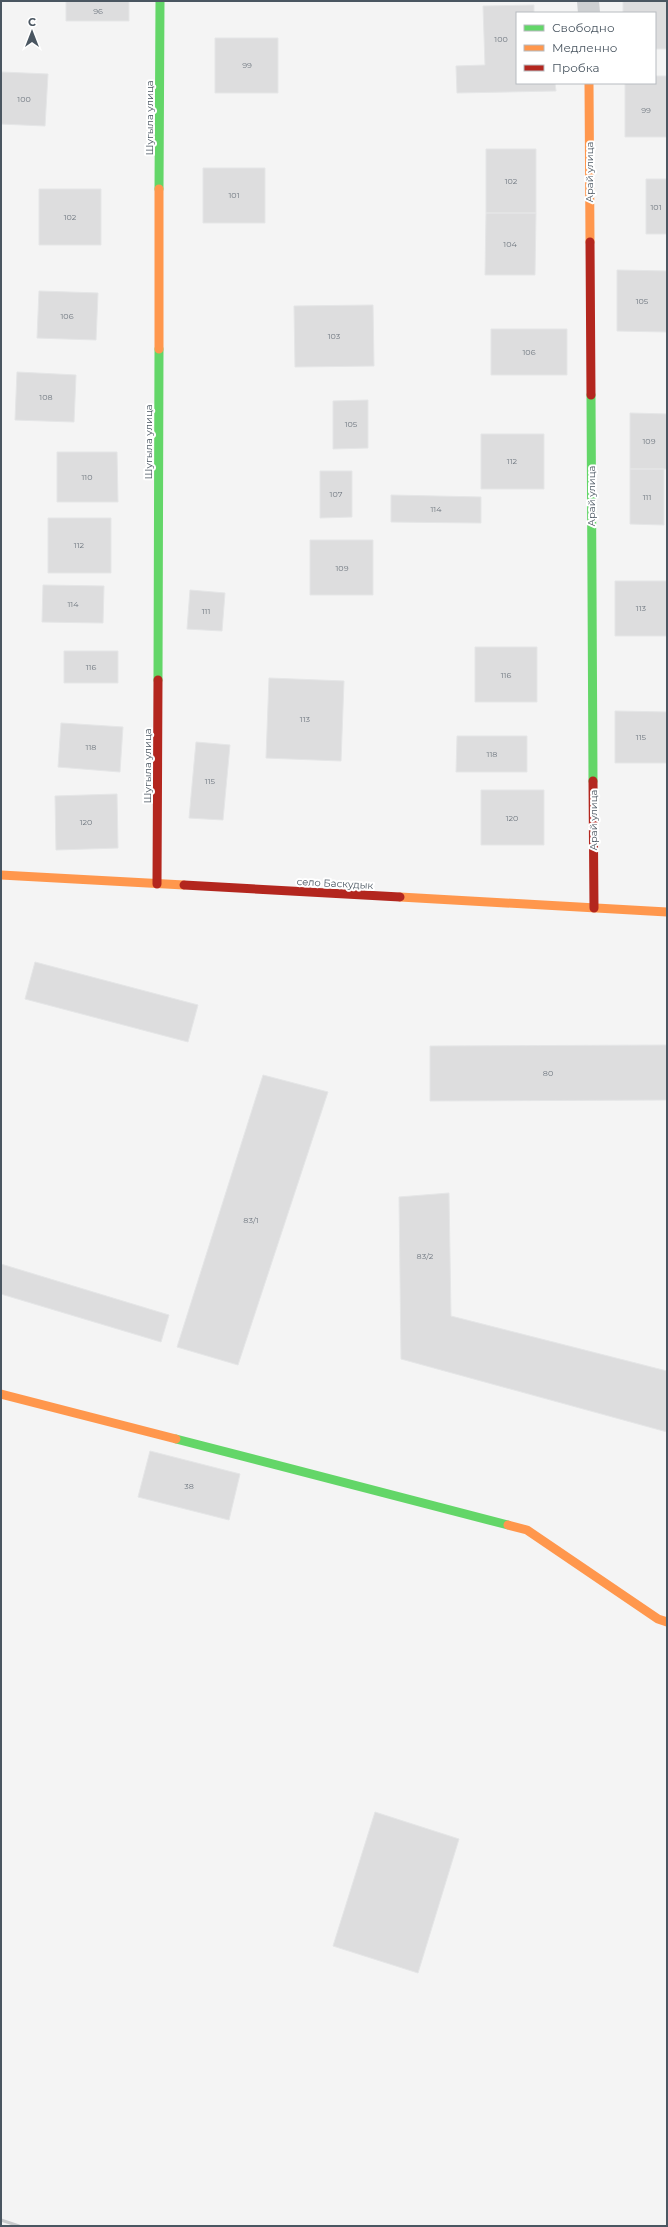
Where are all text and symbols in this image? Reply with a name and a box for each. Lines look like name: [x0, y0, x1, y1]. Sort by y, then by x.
house number: 96: [93, 6, 103, 16]
north arrow: [12, 12, 52, 52]
legend: [516, 12, 656, 84]
text: С: [28, 15, 36, 29]
text: Свободно: [552, 20, 615, 35]
house number: 100: [494, 34, 508, 44]
text: Медленно: [552, 40, 618, 55]
house number: 99: [242, 60, 252, 70]
text: Пробка: [552, 60, 600, 75]
street label: Шугыла улица: [143, 80, 156, 156]
house number: 100: [17, 94, 31, 104]
house number: 99: [641, 105, 651, 115]
street label: Арай улица: [583, 142, 596, 202]
house number: 102: [505, 176, 518, 186]
house number: 101: [228, 190, 240, 200]
house number: 101: [650, 202, 662, 212]
house number: 102: [64, 212, 77, 222]
house number: 104: [503, 239, 517, 249]
house number: 105: [636, 296, 649, 306]
house number: 106: [60, 311, 74, 321]
house number: 103: [328, 331, 341, 341]
house number: 106: [522, 347, 536, 357]
house number: 108: [39, 392, 53, 402]
street label: Шугыла улица: [142, 404, 155, 480]
house number: 105: [345, 419, 358, 429]
house number: 109: [642, 436, 656, 446]
house number: 112: [507, 456, 518, 466]
street label: Арай улица: [585, 466, 598, 526]
house number: 110: [81, 472, 93, 482]
house number: 107: [330, 489, 343, 499]
house number: 111: [643, 492, 651, 502]
house number: 114: [430, 504, 442, 514]
house number: 112: [74, 540, 85, 550]
house number: 109: [335, 563, 349, 573]
house number: 114: [67, 599, 79, 609]
house number: 113: [636, 603, 647, 613]
house number: 111: [202, 606, 210, 616]
house number: 116: [86, 662, 96, 672]
house number: 116: [501, 670, 511, 680]
house number: 113: [300, 714, 311, 724]
street label: Шугыла улица: [141, 728, 154, 804]
house number: 115: [636, 732, 647, 742]
house number: 118: [86, 742, 96, 752]
house number: 118: [487, 749, 497, 759]
house number: 115: [205, 776, 216, 786]
street label: Арай улица: [587, 790, 600, 850]
house number: 120: [506, 813, 518, 823]
house number: 120: [80, 817, 92, 827]
street label: село Баскудык: [296, 875, 374, 892]
house number: 80: [543, 1068, 553, 1078]
house number: 83/1: [243, 1215, 259, 1225]
house number: 83/2: [417, 1251, 434, 1261]
house number: 38: [184, 1481, 194, 1491]

